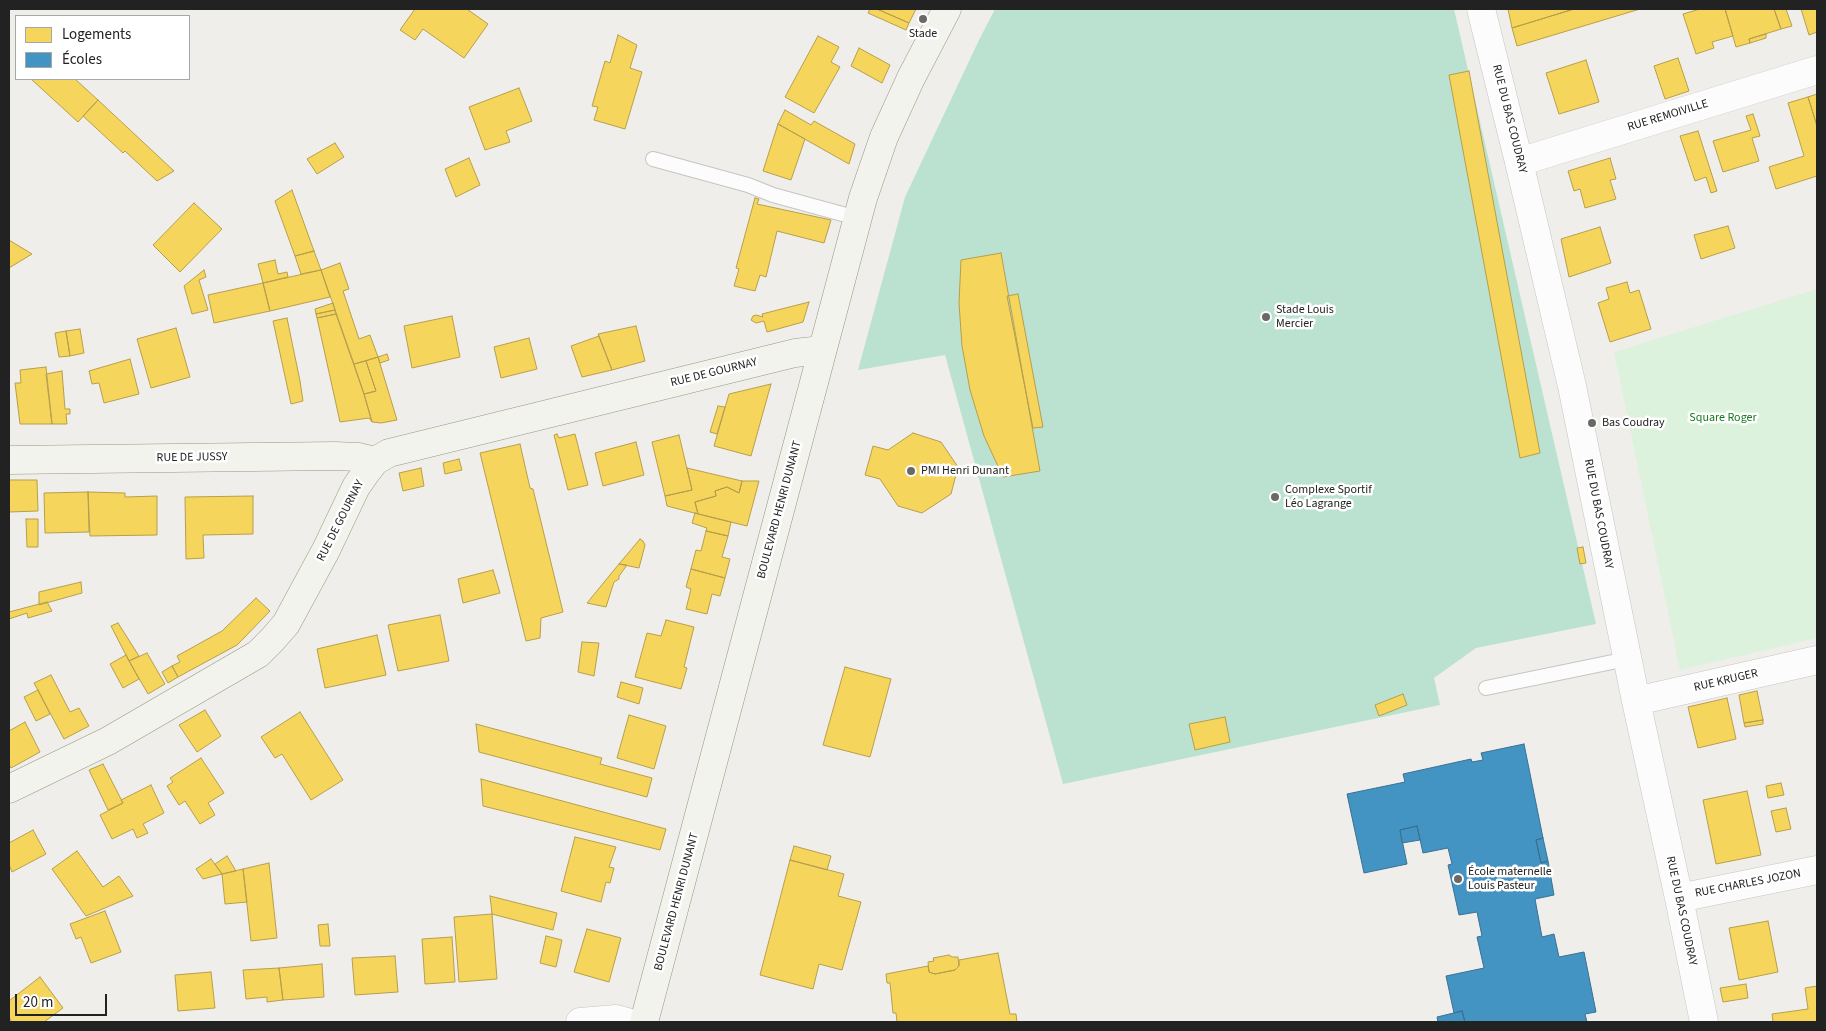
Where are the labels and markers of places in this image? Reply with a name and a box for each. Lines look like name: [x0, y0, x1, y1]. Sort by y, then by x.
marker: Stade: [917, 13, 929, 25]
place label: Stade: [909, 27, 937, 41]
place label: Stade Louis Mercier: [1276, 303, 1334, 331]
marker: Stade Louis Mercier: [1260, 311, 1272, 323]
place label: Bas Coudray: [1602, 416, 1665, 430]
marker: Bas Coudray: [1586, 417, 1598, 429]
place label: PMI Henri Dunant: [921, 464, 1009, 478]
marker: PMI Henri Dunant: [905, 465, 917, 477]
place label: Complexe Sportif Léo Lagrange: [1285, 483, 1372, 511]
marker: Complexe Sportif Léo Lagrange: [1269, 491, 1281, 503]
place label: École maternelle Louis Pasteur: [1468, 865, 1552, 893]
marker: École maternelle Louis Pasteur: [1452, 873, 1464, 885]

